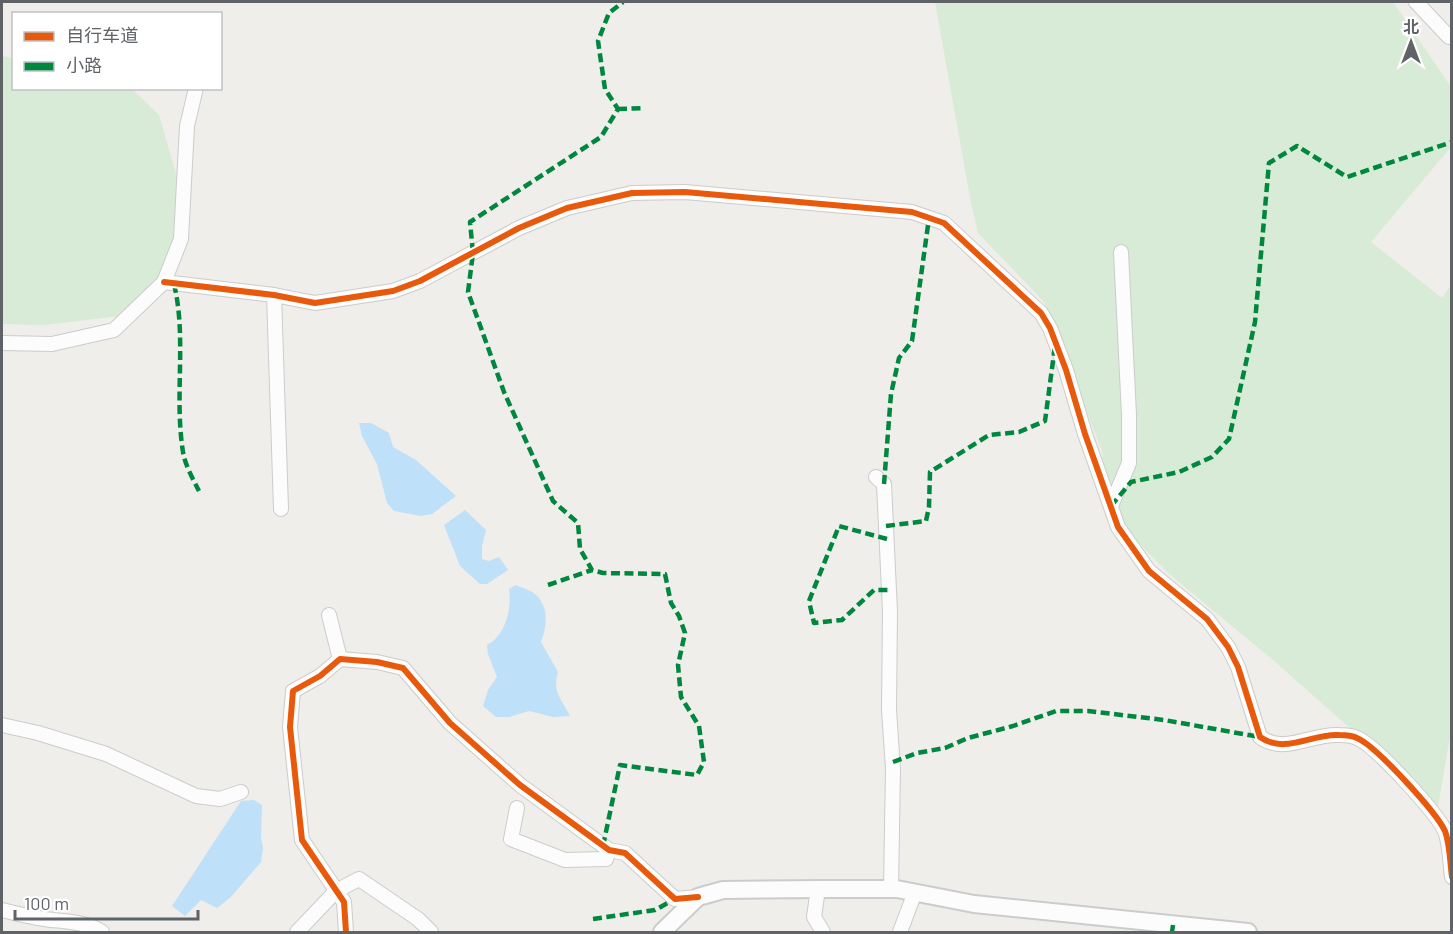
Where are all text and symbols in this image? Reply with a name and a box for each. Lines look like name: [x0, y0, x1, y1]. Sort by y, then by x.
legend: [12, 12, 222, 90]
north arrow: [1381, 12, 1441, 72]
text: 北: [1403, 17, 1419, 36]
text: 自行车道: [66, 24, 138, 46]
text: 小路: [66, 54, 102, 76]
scale bar: [15, 883, 198, 921]
text: 100 m: [24, 892, 69, 914]

